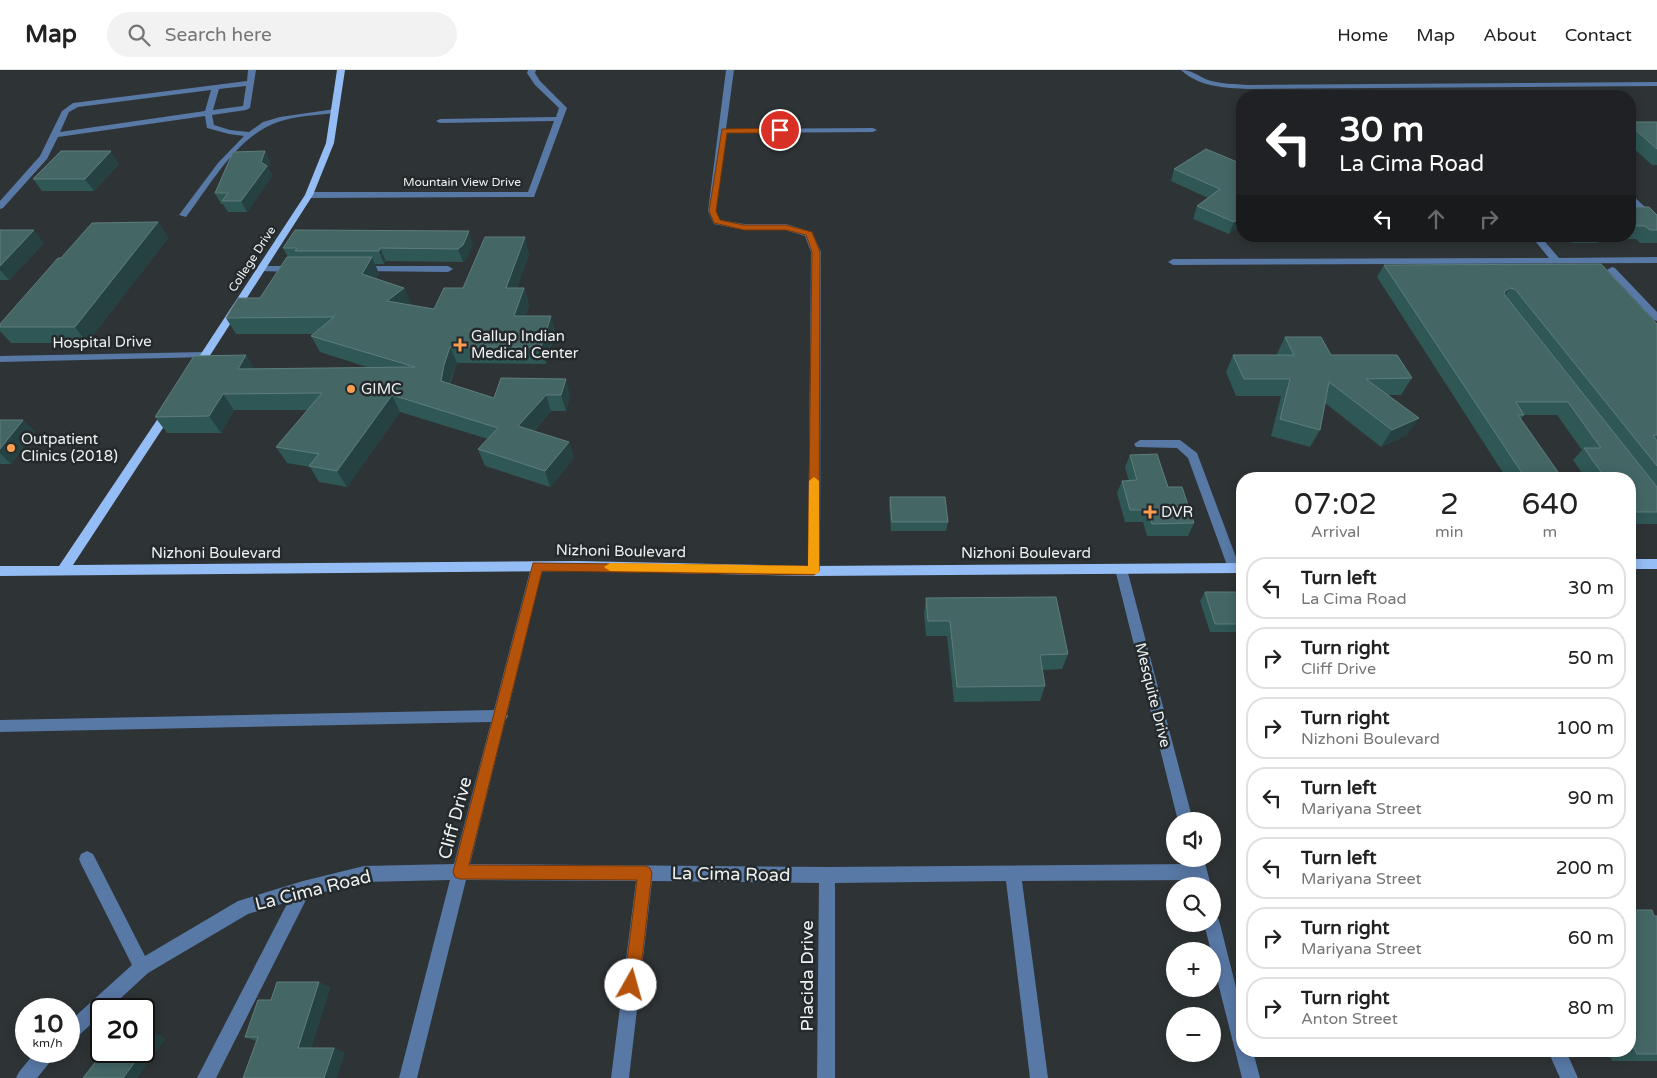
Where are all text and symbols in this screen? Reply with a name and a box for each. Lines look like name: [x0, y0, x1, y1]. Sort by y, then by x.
search box: [107, 12, 457, 57]
text: Map: [25, 20, 77, 49]
icon: search: [125, 21, 153, 49]
text: Search here: [165, 24, 272, 46]
text: Home: [1337, 24, 1388, 46]
text: Map: [1416, 24, 1455, 46]
text: About: [1483, 24, 1537, 46]
text: Contact: [1565, 24, 1632, 46]
pin: [759, 109, 801, 151]
text: 30 m: [1339, 109, 1424, 151]
icon: left: [1256, 110, 1321, 175]
icon: arrive: [766, 116, 794, 144]
text: La Cima Road: [1339, 151, 1484, 177]
street label: Mountain View Drive: [403, 175, 521, 189]
icon: left: [1369, 205, 1397, 233]
icon: ahead: [1422, 205, 1450, 233]
icon: right: [1475, 205, 1503, 233]
street label: College Drive: [226, 223, 278, 294]
place label: Gallup Indian Medical Center: [471, 327, 579, 362]
street label: Hospital Drive: [52, 332, 152, 352]
marker: Gallup Indian Medical Center: [453, 338, 467, 352]
place label: GIMC: [361, 380, 402, 398]
marker: GIMC: [345, 383, 357, 395]
place label: Outpatient Clinics (2018): [21, 430, 118, 465]
marker: Outpatient Clinics (2018): [5, 442, 17, 454]
text: 07:02: [1294, 486, 1377, 523]
text: 2: [1440, 486, 1459, 523]
text: 640: [1522, 486, 1578, 523]
place label: DVR: [1161, 503, 1193, 521]
marker: DVR: [1143, 505, 1157, 519]
text: Arrival: [1311, 522, 1360, 542]
text: min: [1435, 522, 1464, 542]
text: m: [1542, 522, 1557, 542]
street label: Nizhoni Boulevard: [556, 541, 686, 561]
street label: Nizhoni Boulevard: [151, 544, 281, 562]
street label: Nizhoni Boulevard: [961, 544, 1091, 562]
text: Turn left: [1301, 567, 1377, 589]
icon: left: [1258, 574, 1286, 602]
text: 30 m: [1568, 577, 1614, 599]
text: La Cima Road: [1301, 589, 1407, 609]
text: Turn right: [1301, 637, 1389, 659]
street label: Mesquite Drive: [1131, 641, 1175, 749]
icon: right: [1258, 644, 1286, 672]
text: 50 m: [1568, 647, 1614, 669]
text: Cliff Drive: [1301, 659, 1376, 679]
text: Turn right: [1301, 707, 1389, 729]
icon: right: [1258, 714, 1286, 742]
text: 100 m: [1556, 717, 1614, 739]
text: Nizhoni Boulevard: [1301, 729, 1440, 749]
street label: Cliff Drive: [433, 774, 477, 862]
text: Turn left: [1301, 777, 1377, 799]
icon: left: [1258, 784, 1286, 812]
text: 90 m: [1568, 787, 1614, 809]
text: Mariyana Street: [1301, 799, 1422, 819]
map controls: [1166, 812, 1221, 1062]
button: sound: [1166, 812, 1221, 867]
text: Turn left: [1301, 847, 1377, 869]
icon: left: [1258, 854, 1286, 882]
text: 200 m: [1556, 857, 1614, 879]
street label: La Cima Road: [671, 862, 791, 886]
street label: La Cima Road: [253, 865, 373, 915]
text: Mariyana Street: [1301, 869, 1422, 889]
button: search: [1166, 877, 1221, 932]
text: Turn right: [1301, 917, 1389, 939]
street label: Placida Drive: [796, 920, 818, 1032]
icon: right: [1258, 924, 1286, 952]
text: 60 m: [1568, 927, 1614, 949]
text: Mariyana Street: [1301, 939, 1422, 959]
button: +: [1166, 942, 1221, 997]
position arrow: [604, 958, 656, 1010]
text: Turn right: [1301, 987, 1389, 1009]
icon: right: [1258, 994, 1286, 1022]
text: 80 m: [1568, 997, 1614, 1019]
speed limit sign: 20: [90, 998, 155, 1063]
button: −: [1166, 1007, 1221, 1062]
text: 10: [32, 1009, 63, 1039]
text: Anton Street: [1301, 1009, 1398, 1029]
text: km/h: [32, 1036, 63, 1050]

